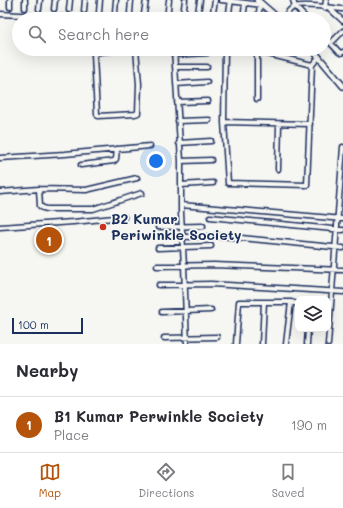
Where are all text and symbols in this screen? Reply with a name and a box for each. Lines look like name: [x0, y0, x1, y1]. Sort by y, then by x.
search box: [12, 12, 331, 56]
icon: search: [26, 23, 48, 45]
text: Search here: [58, 24, 149, 44]
your location: [146, 151, 166, 171]
place label: B2 Kumar Periwinkle Society: [111, 209, 242, 244]
marker: B2 Kumar Periwinkle Society: [98, 222, 108, 232]
pin: 1: [36, 225, 62, 255]
map controls: [295, 296, 331, 332]
button: layers: [295, 296, 331, 332]
scale bar: [12, 316, 83, 335]
text: 100 m: [18, 317, 49, 332]
text: Nearby: [16, 359, 78, 381]
text: B1 Kumar Perwinkle Society: [54, 406, 264, 426]
text: 1: [26, 416, 32, 433]
text: 190 m: [291, 416, 327, 433]
text: Place: [54, 426, 89, 443]
tab: Map: [39, 461, 61, 500]
tab: Directions: [138, 461, 194, 500]
tab: Saved: [272, 461, 304, 500]

